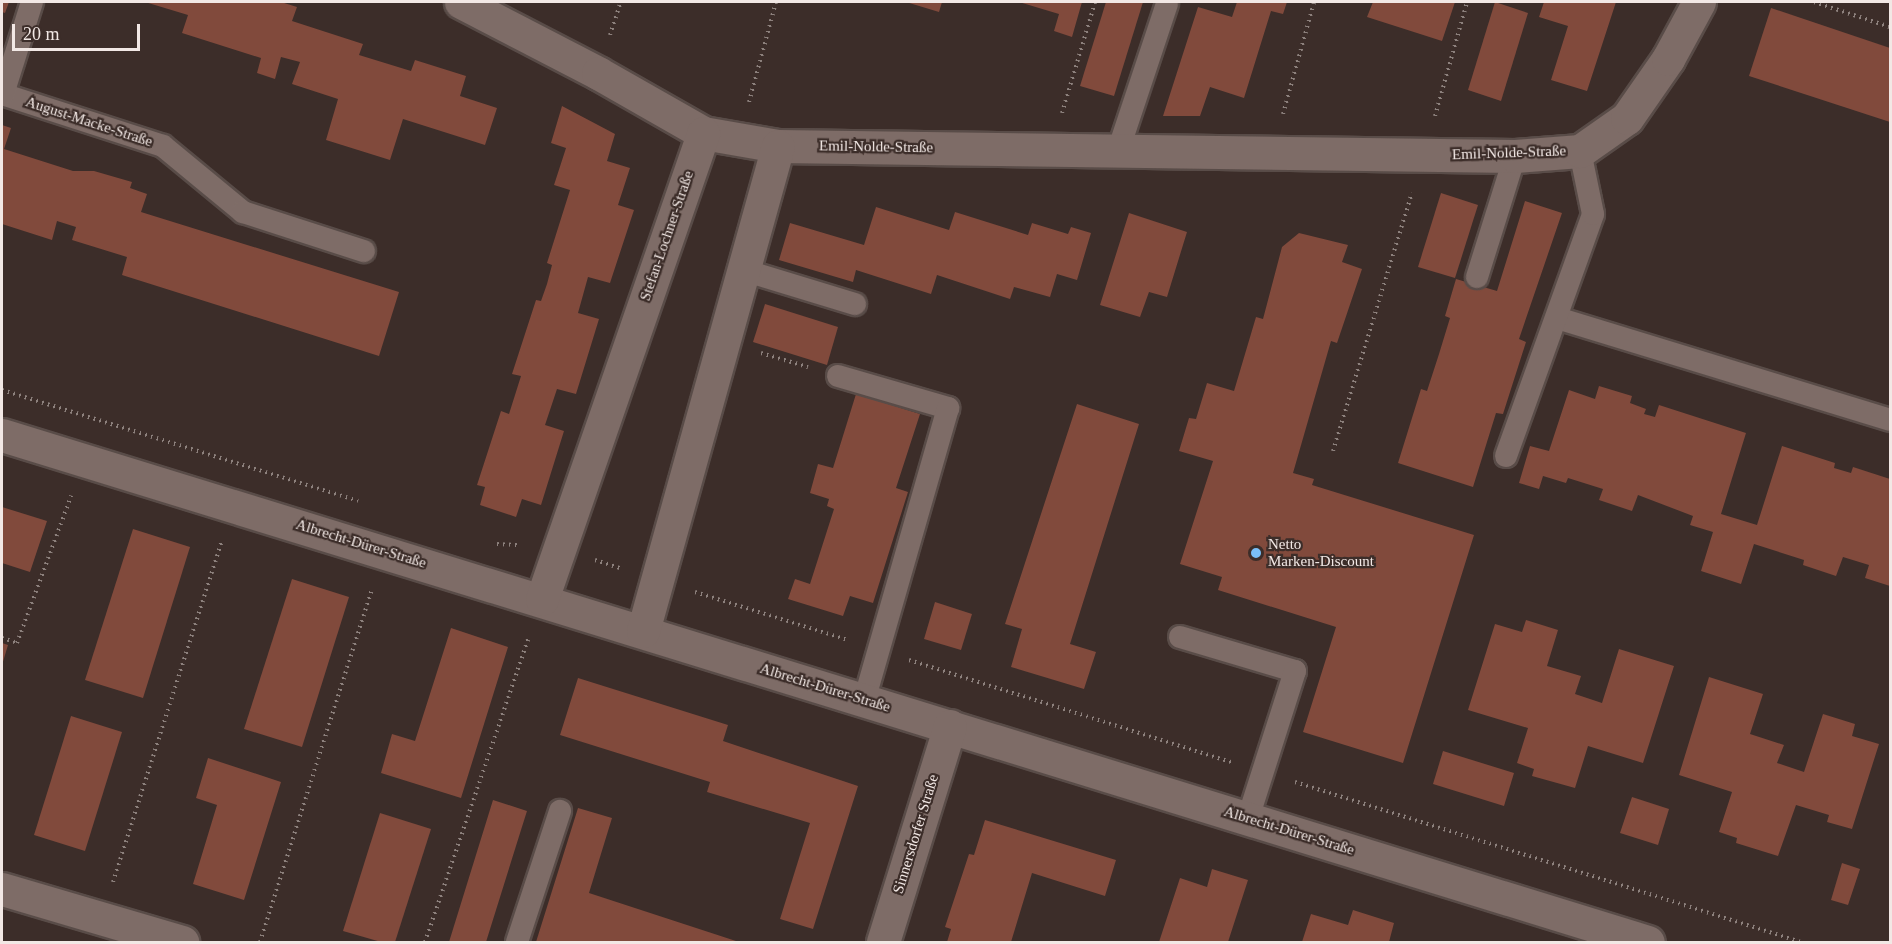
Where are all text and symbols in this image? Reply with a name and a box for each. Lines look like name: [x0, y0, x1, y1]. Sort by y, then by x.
scale bar: [15, 12, 142, 50]
text: 20 m: [23, 24, 60, 44]
street label: August-Macke-Straße: [23, 93, 155, 151]
street label: Emil-Nolde-Straße: [819, 137, 933, 157]
street label: Emil-Nolde-Straße: [1452, 142, 1566, 164]
street label: Stefan-Lochner-Straße: [636, 169, 698, 303]
street label: Albrecht-Dürer-Straße: [294, 516, 428, 572]
place label: Netto Marken-Discount: [1268, 535, 1374, 570]
marker: Netto Marken-Discount: [1249, 546, 1263, 560]
street label: Albrecht-Dürer-Straße: [758, 660, 892, 716]
street label: Sinnersdorfer Straße: [889, 772, 943, 896]
street label: Albrecht-Dürer-Straße: [1222, 803, 1356, 859]

